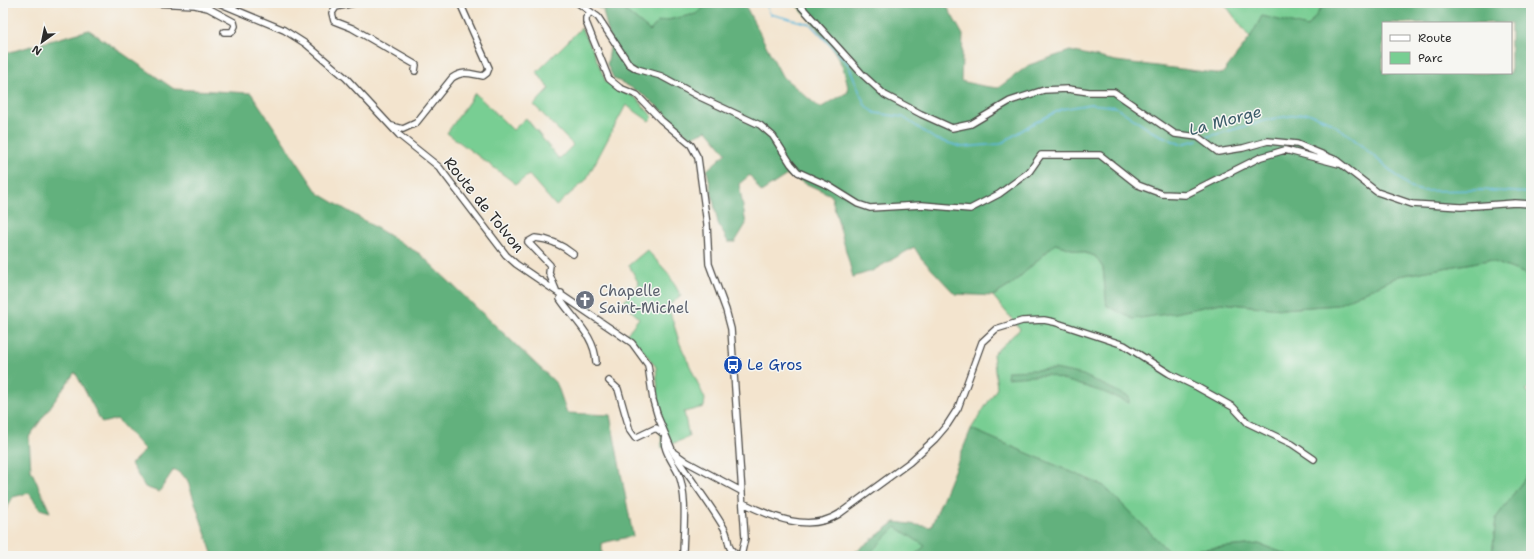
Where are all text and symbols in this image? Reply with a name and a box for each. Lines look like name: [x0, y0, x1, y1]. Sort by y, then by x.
north arrow: [22, 22, 62, 62]
legend: [1382, 22, 1512, 74]
text: Route: [1418, 30, 1452, 46]
text: N: [29, 41, 45, 59]
text: Parc: [1418, 50, 1443, 66]
water label: La Morge: [1186, 101, 1264, 140]
street label: Route de Tolvon: [439, 153, 529, 257]
place label: Chapelle Saint-Michel: [599, 281, 689, 318]
church icon: Chapelle Saint-Michel: [574, 289, 596, 311]
bus stop icon: Le Gros: [722, 354, 744, 376]
place label: Le Gros: [747, 355, 803, 375]

